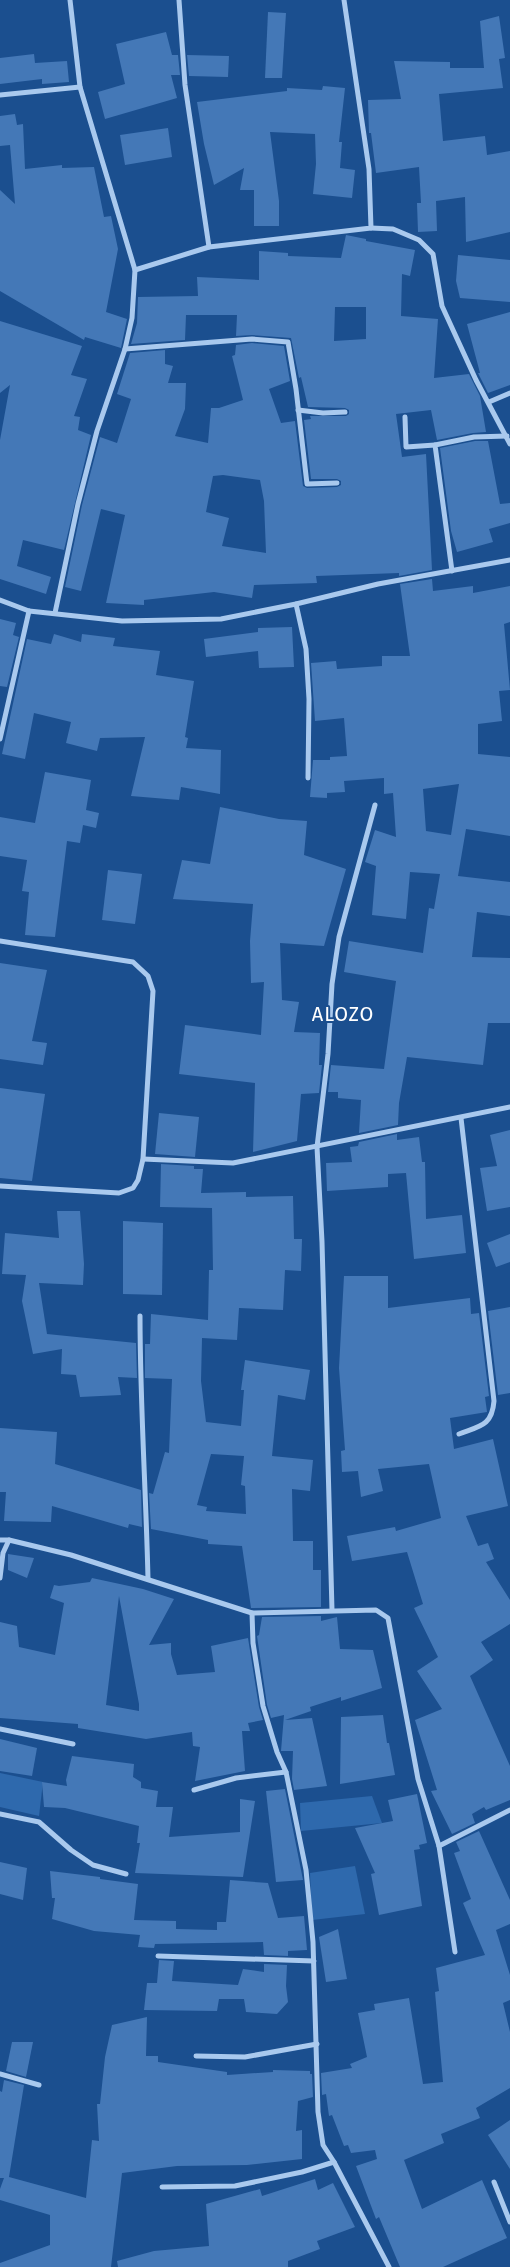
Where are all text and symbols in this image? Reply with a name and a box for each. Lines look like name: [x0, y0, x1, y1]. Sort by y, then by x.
district label: ALOZO: [312, 1002, 374, 1026]

